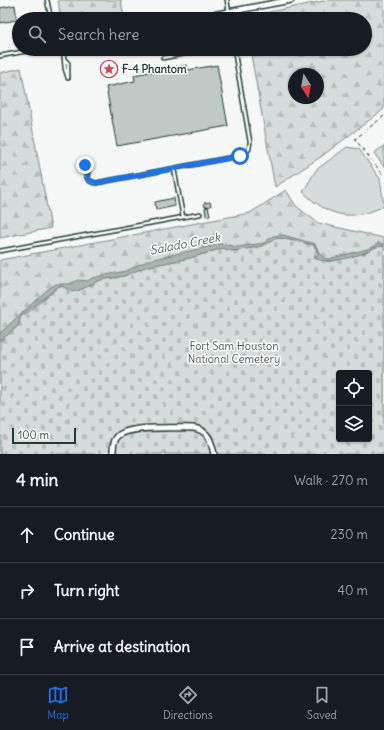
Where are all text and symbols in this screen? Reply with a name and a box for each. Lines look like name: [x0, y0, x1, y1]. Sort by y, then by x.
search box: [12, 12, 372, 56]
icon: search: [26, 23, 48, 45]
text: Search here: [58, 25, 139, 44]
place icon: F-4 Phantom: [99, 59, 119, 79]
place label: F-4 Phantom: [122, 62, 187, 76]
north arrow: [288, 68, 324, 104]
route start: [231, 147, 249, 165]
route end: [76, 156, 94, 174]
water label: Salado Creek: [149, 229, 222, 258]
park label: Fort Sam Houston National Cemetery: [188, 339, 280, 366]
map controls: [336, 370, 372, 442]
button: locate: [336, 370, 372, 406]
button: layers: [336, 406, 372, 442]
scale bar: [12, 426, 76, 445]
text: 100 m: [18, 428, 49, 442]
text: 4 min: [16, 469, 58, 491]
text: Walk · 270 m: [294, 472, 368, 489]
icon: ahead: [16, 524, 38, 546]
text: Continue: [54, 525, 115, 544]
text: 230 m: [330, 526, 368, 543]
icon: right: [16, 580, 38, 602]
text: Turn right: [54, 581, 119, 600]
text: 40 m: [337, 582, 368, 599]
icon: arrive: [16, 636, 38, 658]
text: Arrive at destination: [54, 637, 190, 656]
tab: Map: [47, 684, 69, 722]
tab: Directions: [163, 684, 213, 722]
tab: Saved: [307, 684, 337, 722]

